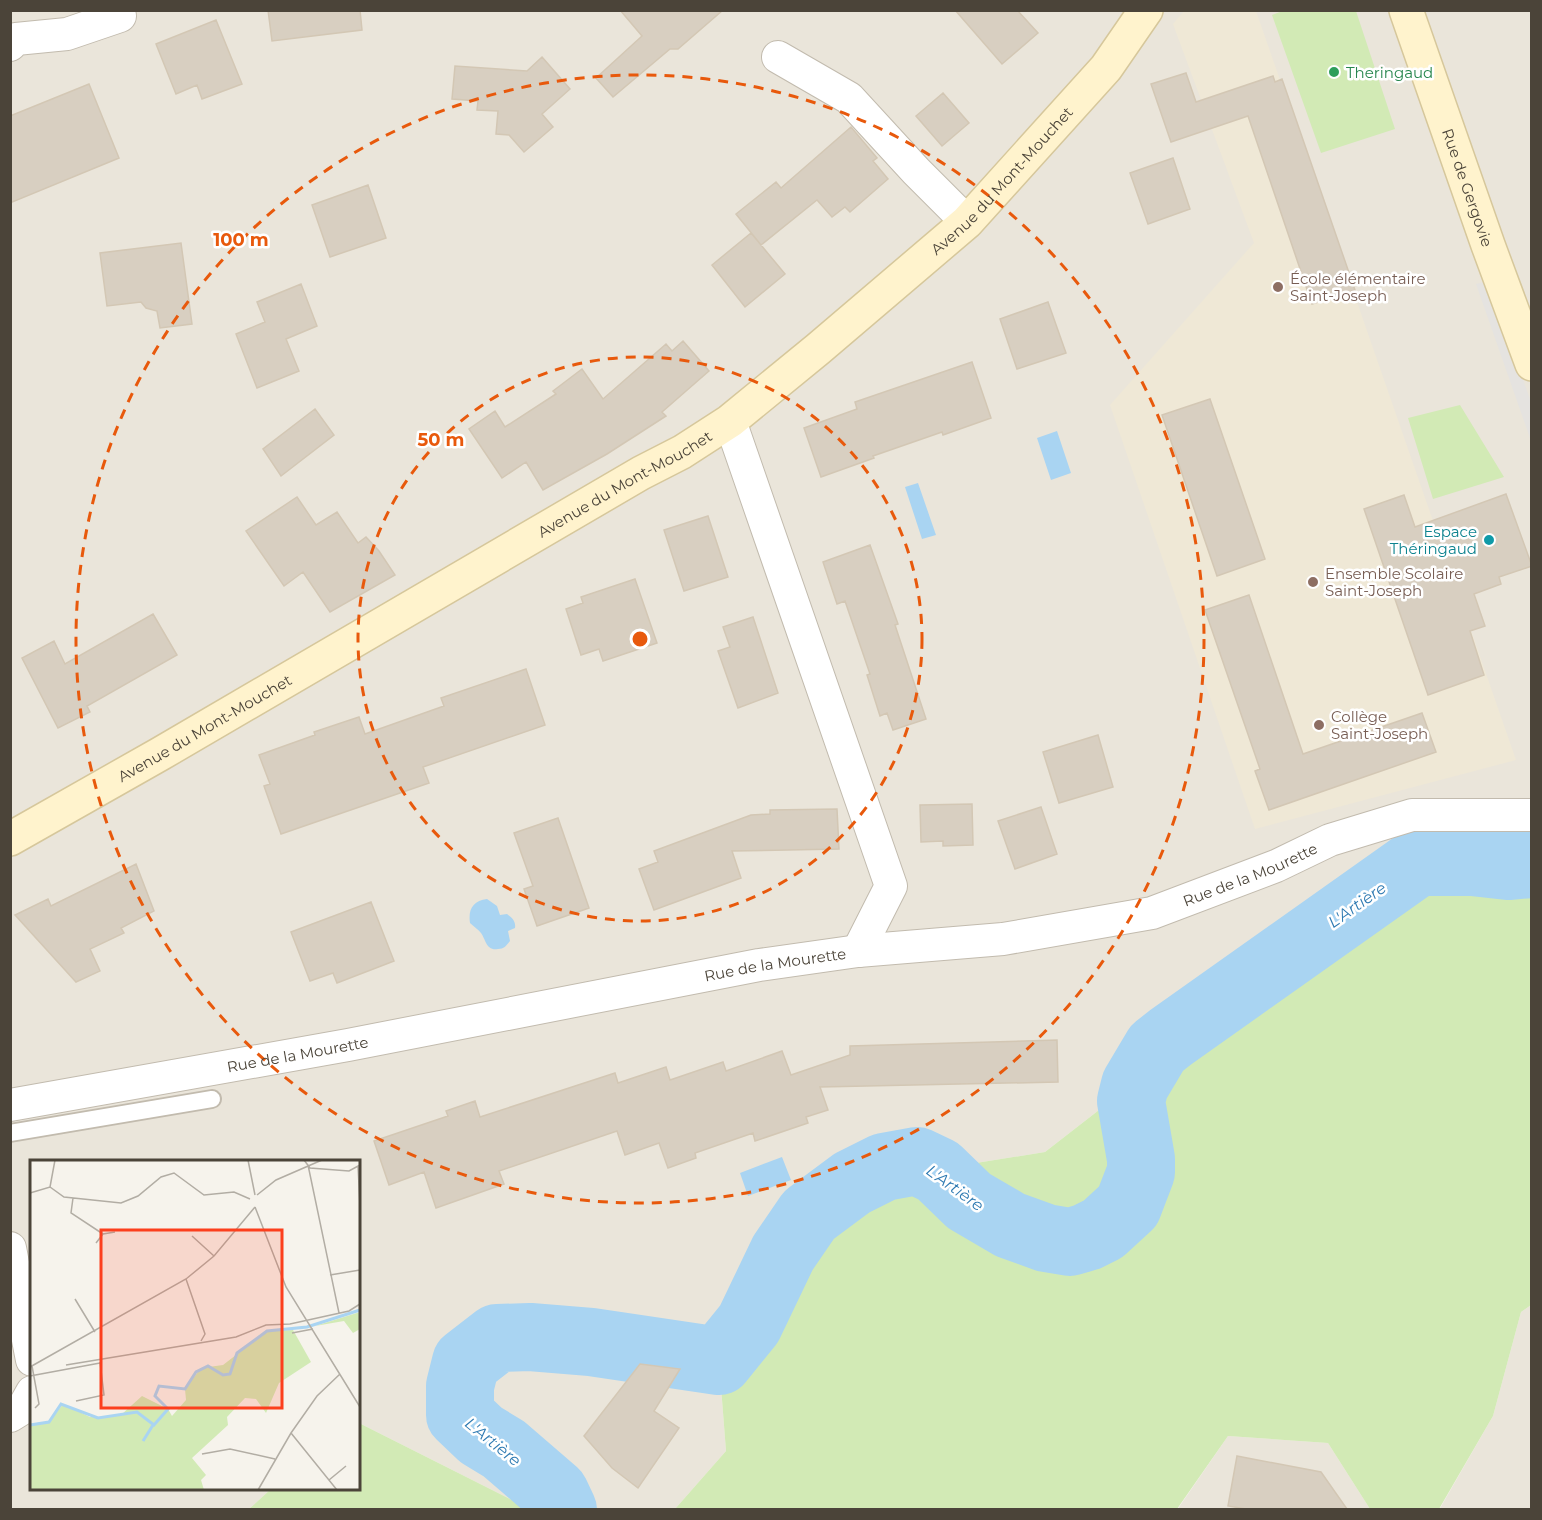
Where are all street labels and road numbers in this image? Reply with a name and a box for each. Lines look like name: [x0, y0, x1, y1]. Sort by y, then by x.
street label: Avenue du Mont-Mouchet: [927, 102, 1076, 258]
street label: Rue de Gergovie: [1438, 126, 1497, 249]
street label: Avenue du Mont-Mouchet: [534, 426, 715, 541]
street label: Avenue du Mont-Mouchet: [114, 670, 295, 786]
street label: Rue de la Mourette: [1180, 838, 1320, 910]
street label: Rue de la Mourette: [702, 943, 847, 985]
street label: Rue de la Mourette: [225, 1032, 370, 1076]

